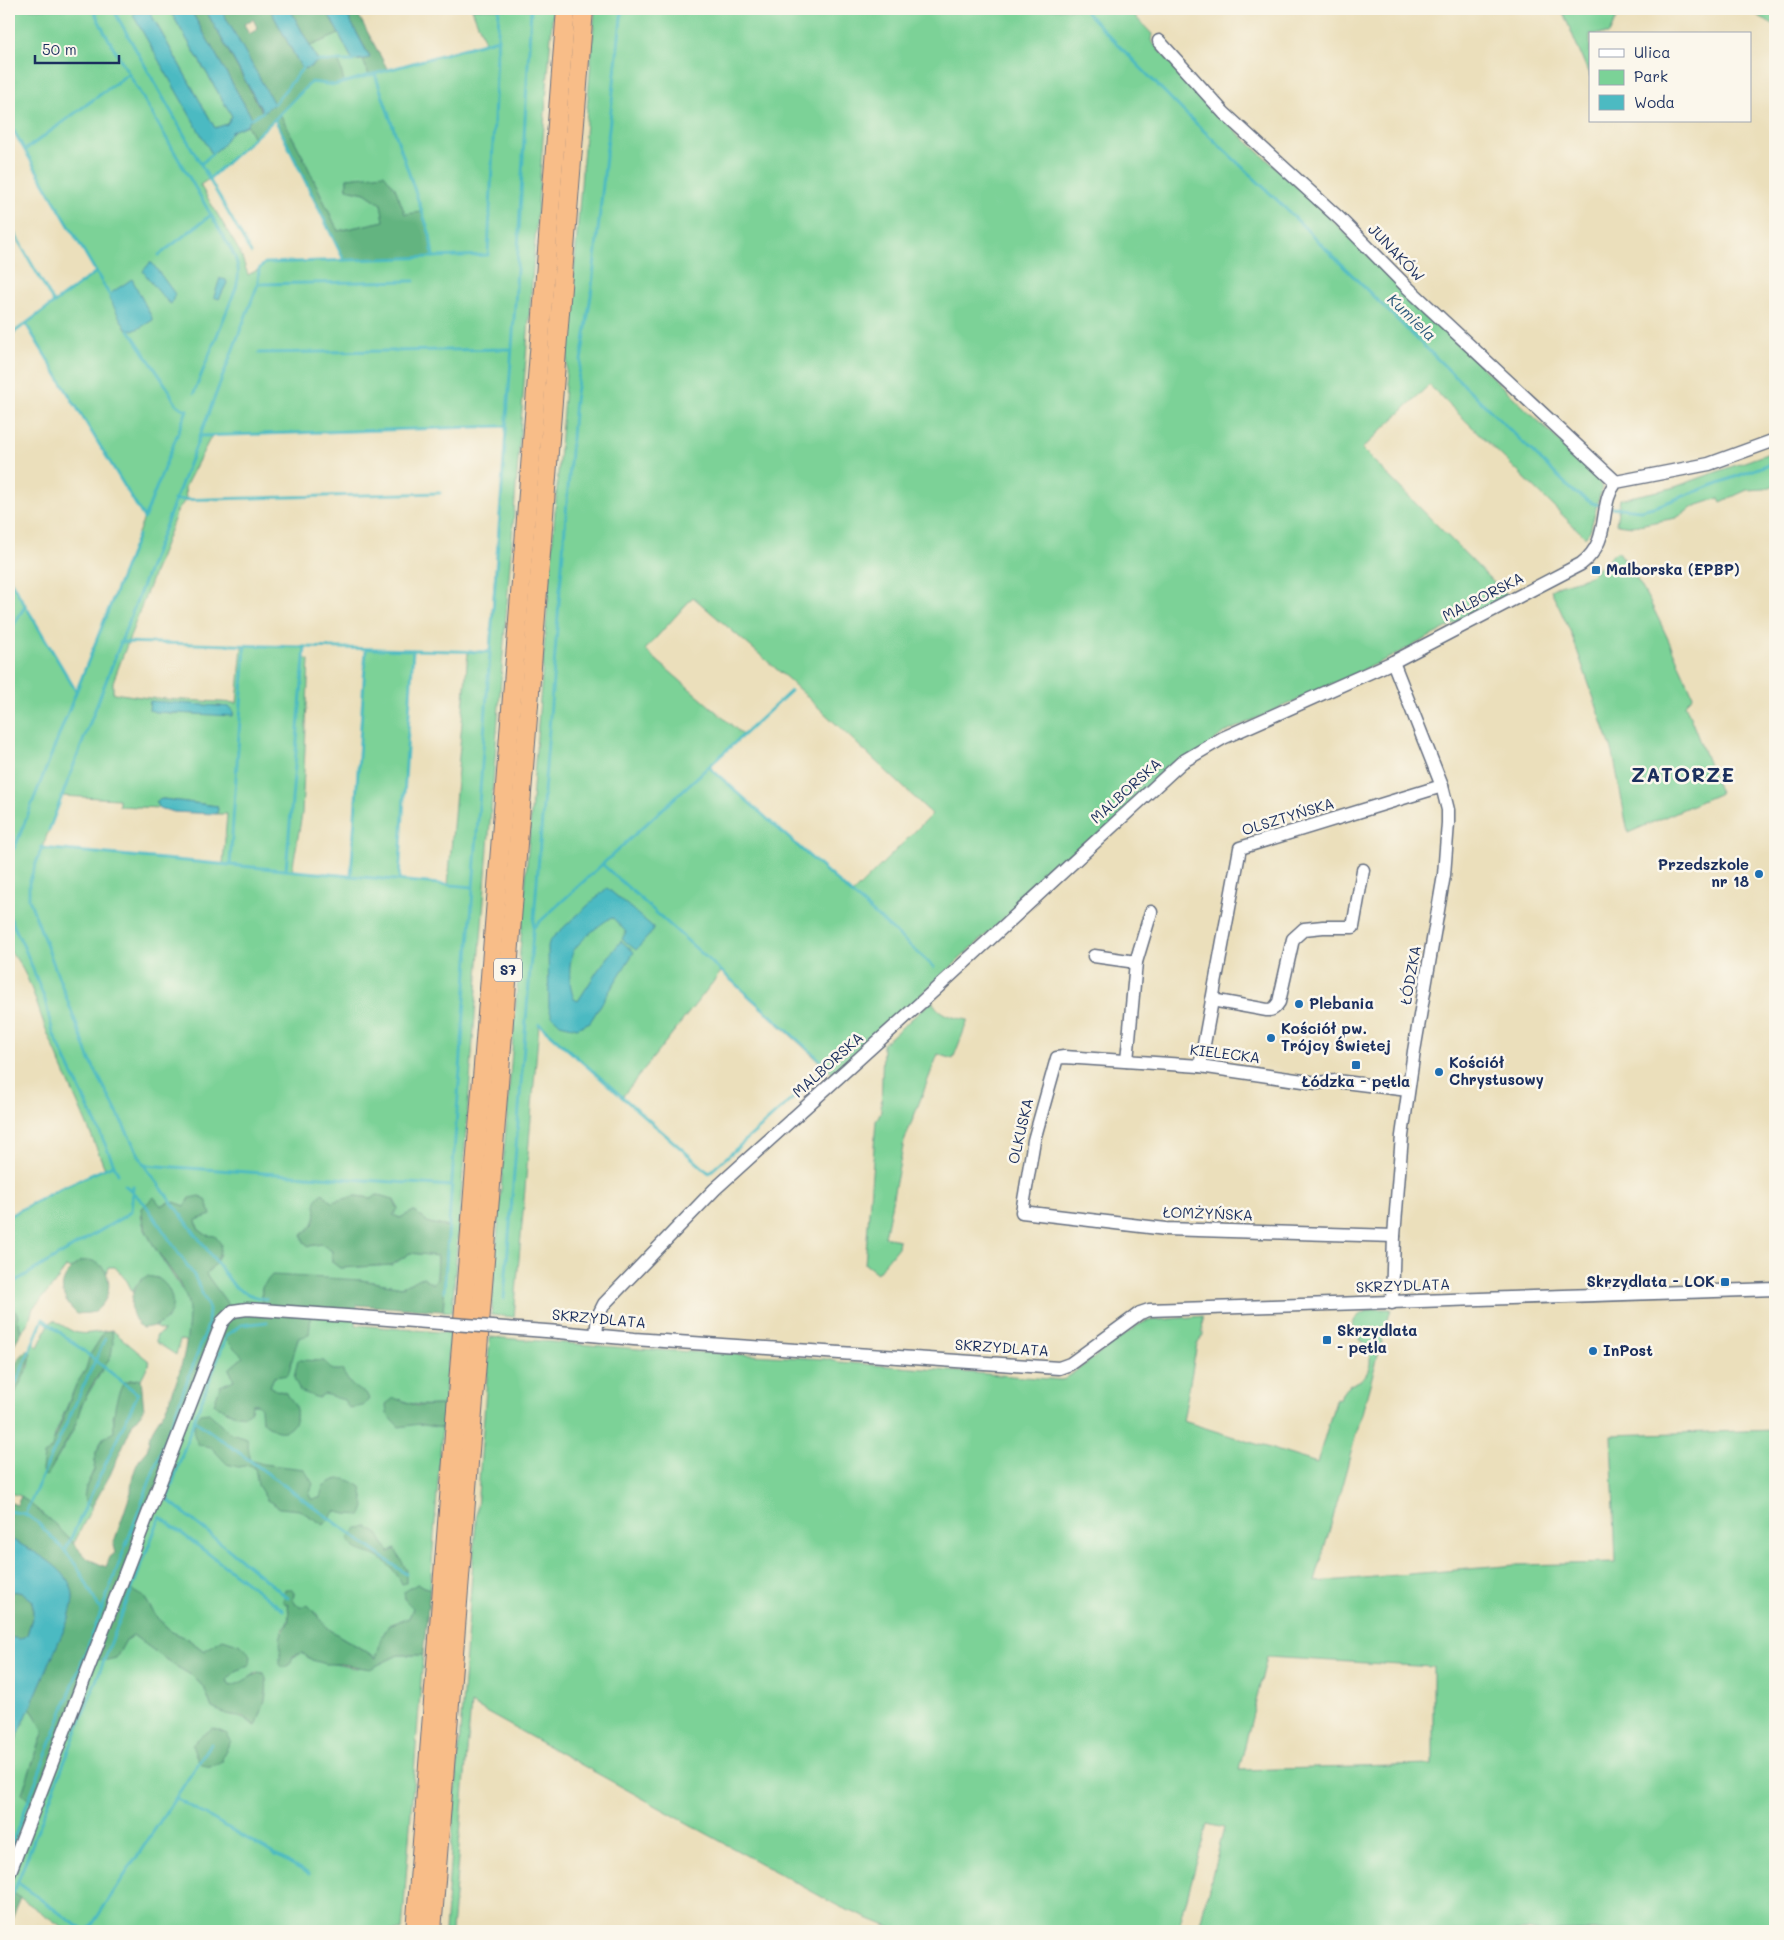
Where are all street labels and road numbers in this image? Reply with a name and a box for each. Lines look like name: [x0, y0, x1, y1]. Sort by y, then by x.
street label: JUNAKÓW: [1364, 219, 1429, 286]
street label: MALBORSKA: [1438, 567, 1527, 625]
street label: MALBORSKA: [1086, 753, 1165, 827]
street label: OLSZTYŃSKA: [1239, 793, 1336, 840]
street label: ŁÓDZKA: [1395, 944, 1425, 1006]
road number: S7: [494, 958, 522, 982]
street label: MALBORSKA: [788, 1027, 867, 1101]
street label: KIELECKA: [1189, 1039, 1262, 1067]
street label: OLKUSKA: [1003, 1096, 1037, 1166]
street label: ŁOMŻYŃSKA: [1163, 1201, 1253, 1225]
street label: SKRZYDLATA: [1355, 1273, 1450, 1297]
street label: SKRZYDLATA: [551, 1304, 647, 1332]
street label: SKRZYDLATA: [954, 1334, 1050, 1360]

